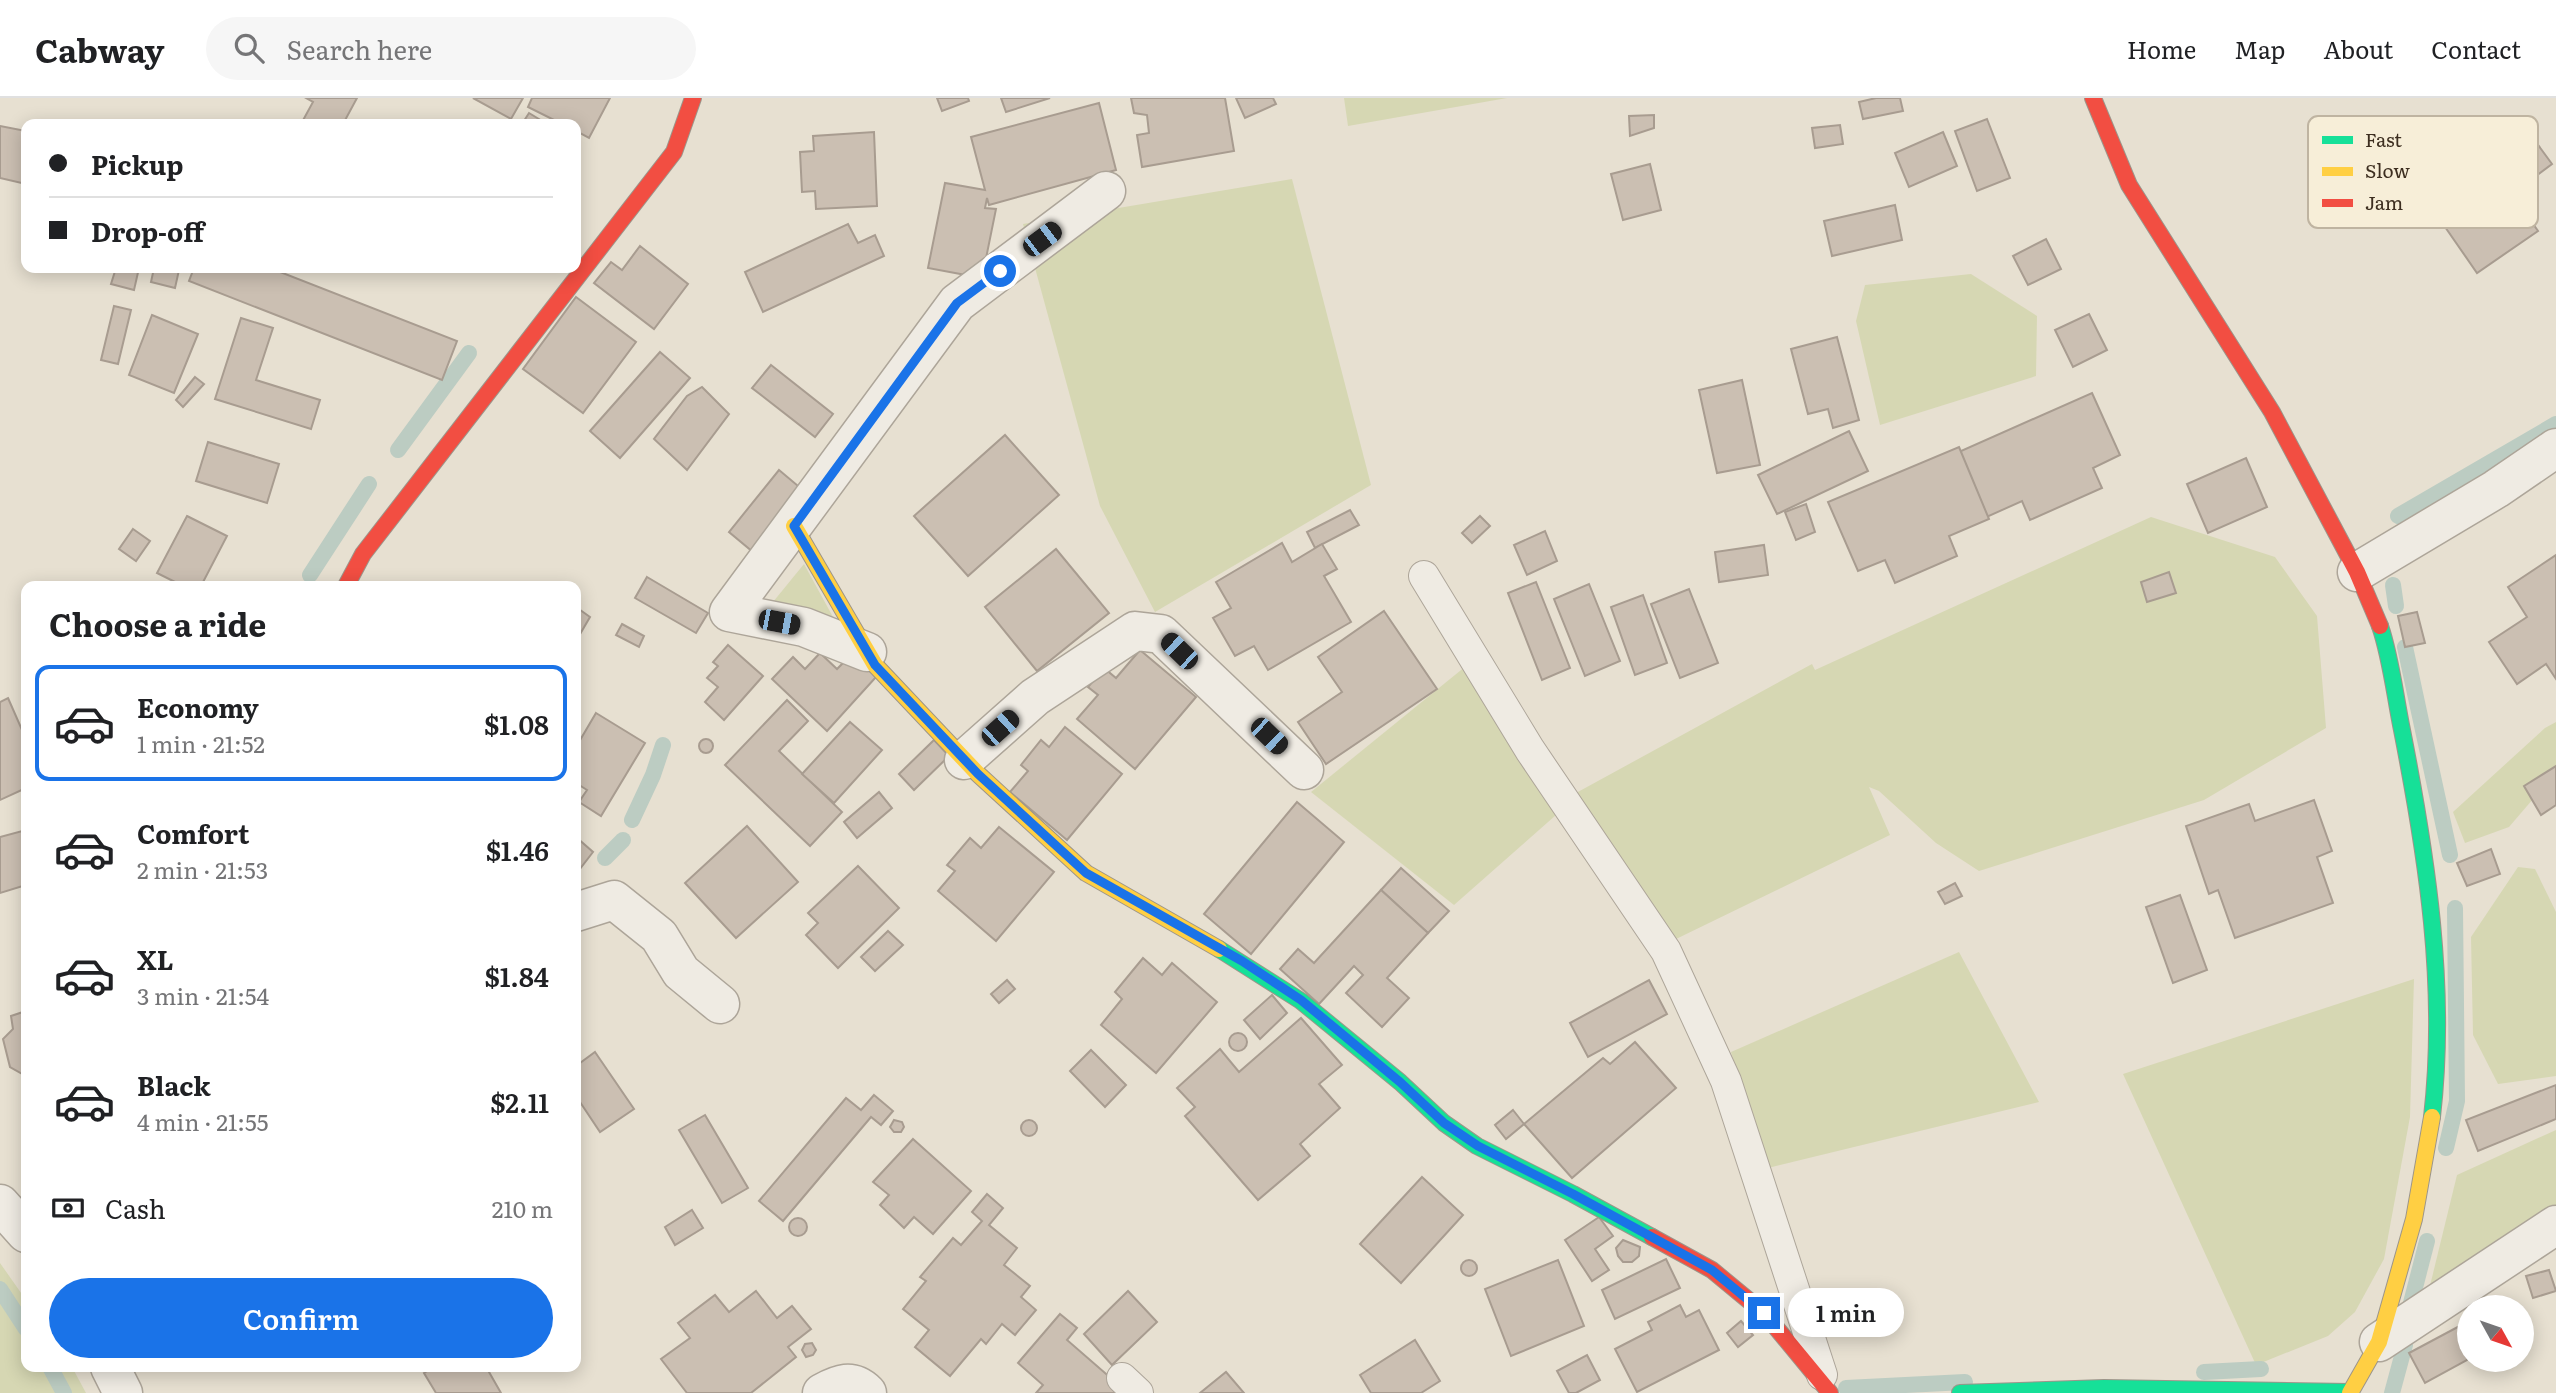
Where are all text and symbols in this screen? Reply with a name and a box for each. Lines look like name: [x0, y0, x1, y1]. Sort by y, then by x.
search box: [206, 17, 696, 80]
text: Cabway: [35, 24, 164, 73]
icon: search: [230, 29, 268, 67]
text: Search here: [286, 29, 432, 68]
text: Home: [2127, 31, 2196, 66]
text: Map: [2234, 31, 2285, 66]
text: About: [2323, 31, 2393, 66]
text: Contact: [2431, 31, 2521, 66]
legend: [2308, 116, 2538, 228]
text: Fast: [2365, 125, 2402, 153]
text: Pickup: [91, 144, 183, 183]
text: Slow: [2365, 156, 2410, 184]
text: Jam: [2365, 188, 2403, 216]
text: Drop-off: [91, 211, 204, 250]
car: [1019, 218, 1066, 260]
route start: [984, 255, 1016, 287]
text: Choose a ride: [49, 599, 266, 647]
car: [757, 608, 802, 636]
car: [1157, 629, 1202, 673]
text: Economy: [137, 687, 259, 726]
icon: car: [53, 692, 116, 755]
text: $1.08: [484, 704, 549, 743]
car: [978, 706, 1023, 750]
car: [1247, 714, 1292, 758]
text: 1 min · 21:52: [137, 726, 265, 760]
text: Comfort: [137, 813, 249, 852]
icon: car: [53, 818, 116, 881]
text: $1.46: [486, 830, 549, 869]
text: 2 min · 21:53: [137, 852, 268, 886]
text: XL: [137, 939, 174, 978]
icon: car: [53, 944, 116, 1007]
text: $1.84: [485, 956, 549, 995]
text: 3 min · 21:54: [137, 978, 269, 1012]
text: Black: [137, 1065, 211, 1104]
icon: car: [53, 1070, 116, 1133]
text: $2.11: [490, 1082, 549, 1121]
text: 4 min · 21:55: [137, 1104, 268, 1138]
text: Cash: [105, 1188, 166, 1227]
icon: cash: [49, 1189, 87, 1227]
text: 210 m: [492, 1191, 553, 1225]
button: Confirm: [49, 1278, 553, 1358]
callout: 1 min: [1788, 1288, 1904, 1338]
text: 1 min: [1816, 1295, 1876, 1329]
north arrow: [2457, 1295, 2534, 1372]
map controls: [2457, 1295, 2534, 1372]
route end: [1748, 1297, 1780, 1329]

